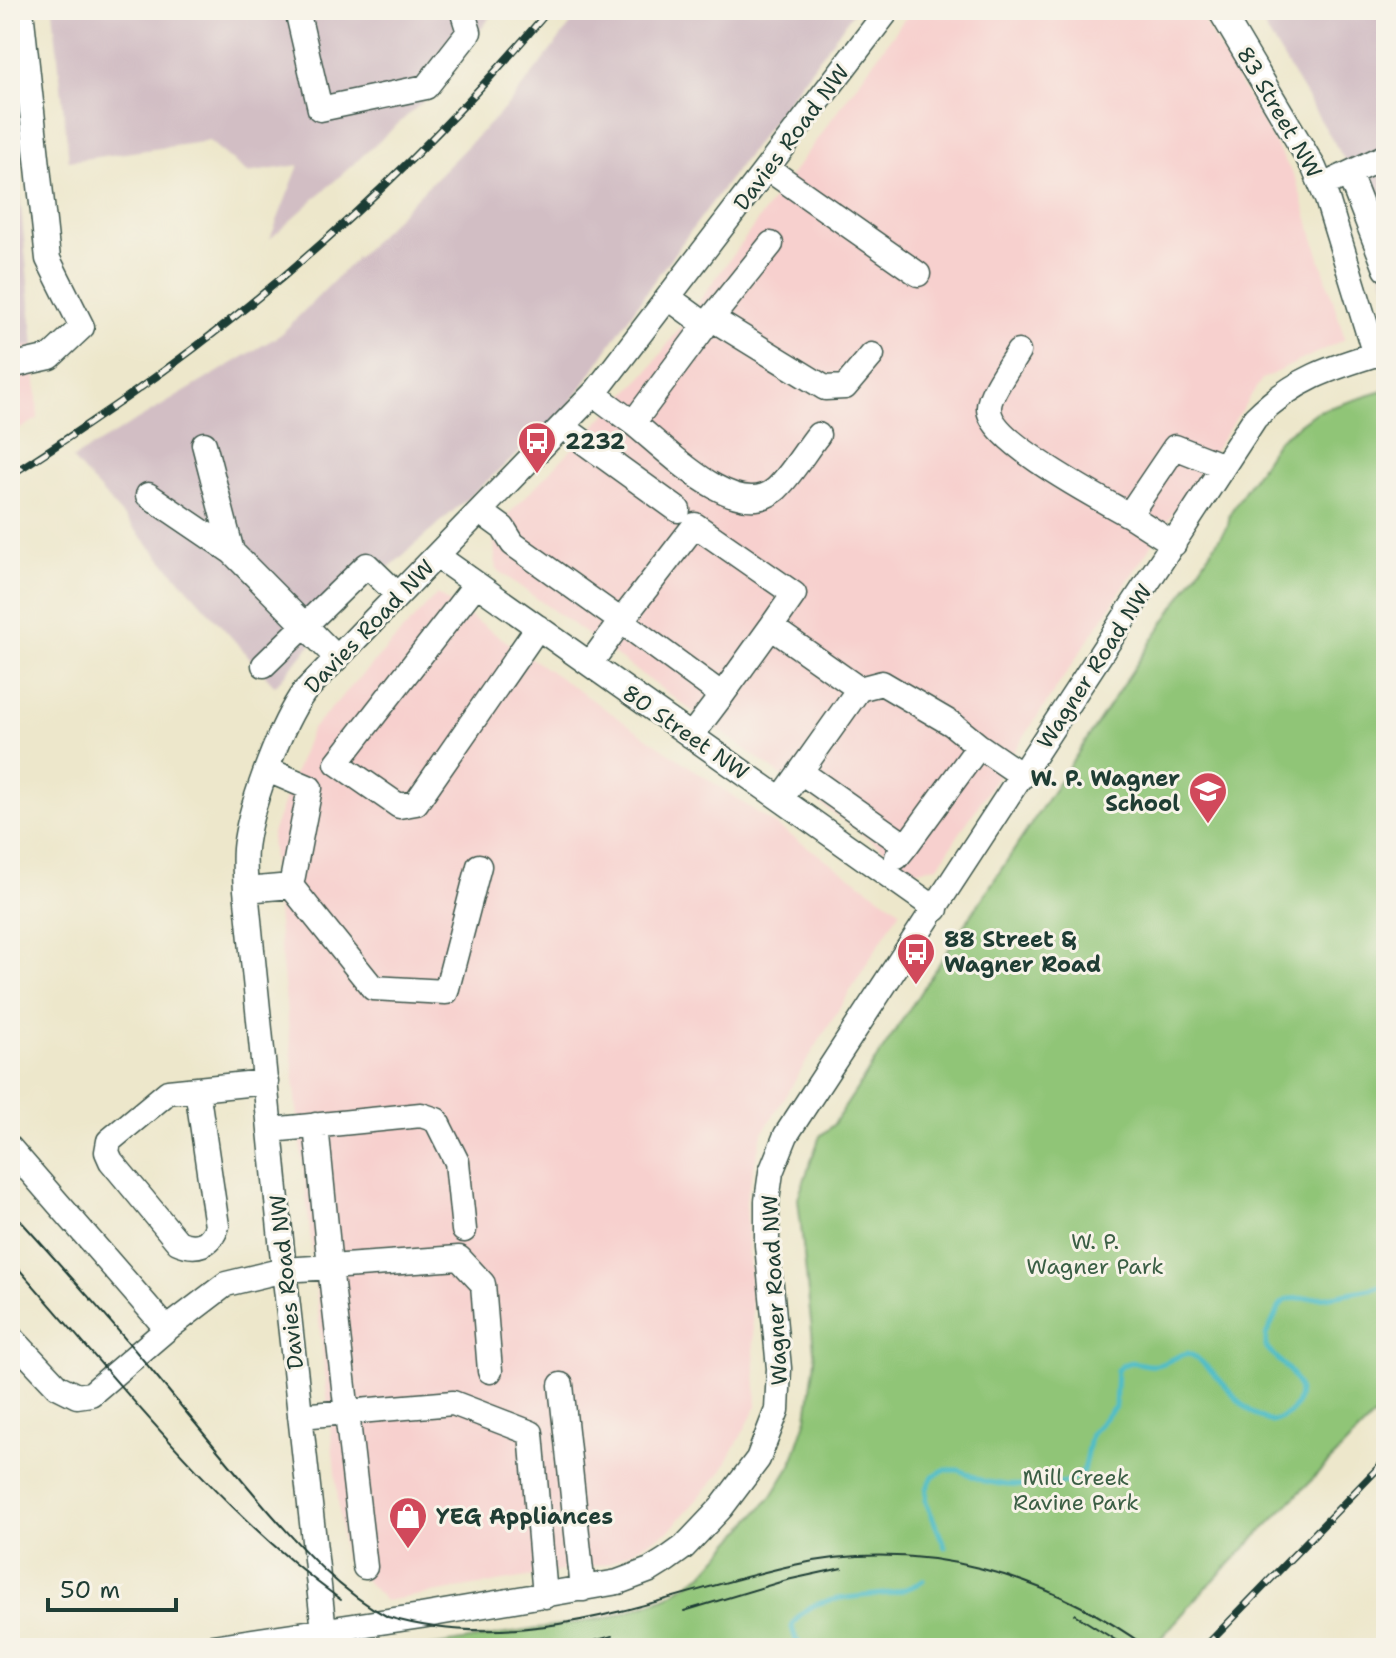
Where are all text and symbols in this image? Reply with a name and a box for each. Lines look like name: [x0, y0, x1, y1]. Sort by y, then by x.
street label: 83 Street NW: [1230, 41, 1329, 183]
street label: Davies Road NW: [727, 58, 856, 216]
bus stop icon: 2232: [516, 420, 558, 475]
place label: 2232: [565, 427, 625, 456]
street label: Davies Road NW: [298, 553, 441, 700]
street label: Wagner Road NW: [1030, 578, 1159, 754]
street label: 80 Street NW: [617, 678, 755, 787]
place label: W. P. Wagner School: [1030, 764, 1180, 818]
school or university icon: W. P. Wagner School: [1187, 770, 1229, 825]
place label: 88 Street & Wagner Road: [944, 925, 1101, 979]
bus stop icon: 88 Street & Wagner Road: [895, 931, 937, 986]
street label: Davies Road NW: [263, 1193, 310, 1371]
street label: Wagner Road NW: [755, 1194, 794, 1386]
park label: W. P. Wagner Park: [1026, 1227, 1164, 1281]
park label: Mill Creek Ravine Park: [1013, 1463, 1139, 1517]
shop icon: YEG Appliances: [387, 1495, 429, 1550]
place label: YEG Appliances: [436, 1502, 613, 1531]
scale bar: [48, 1562, 176, 1612]
text: 50 m: [60, 1574, 120, 1606]

